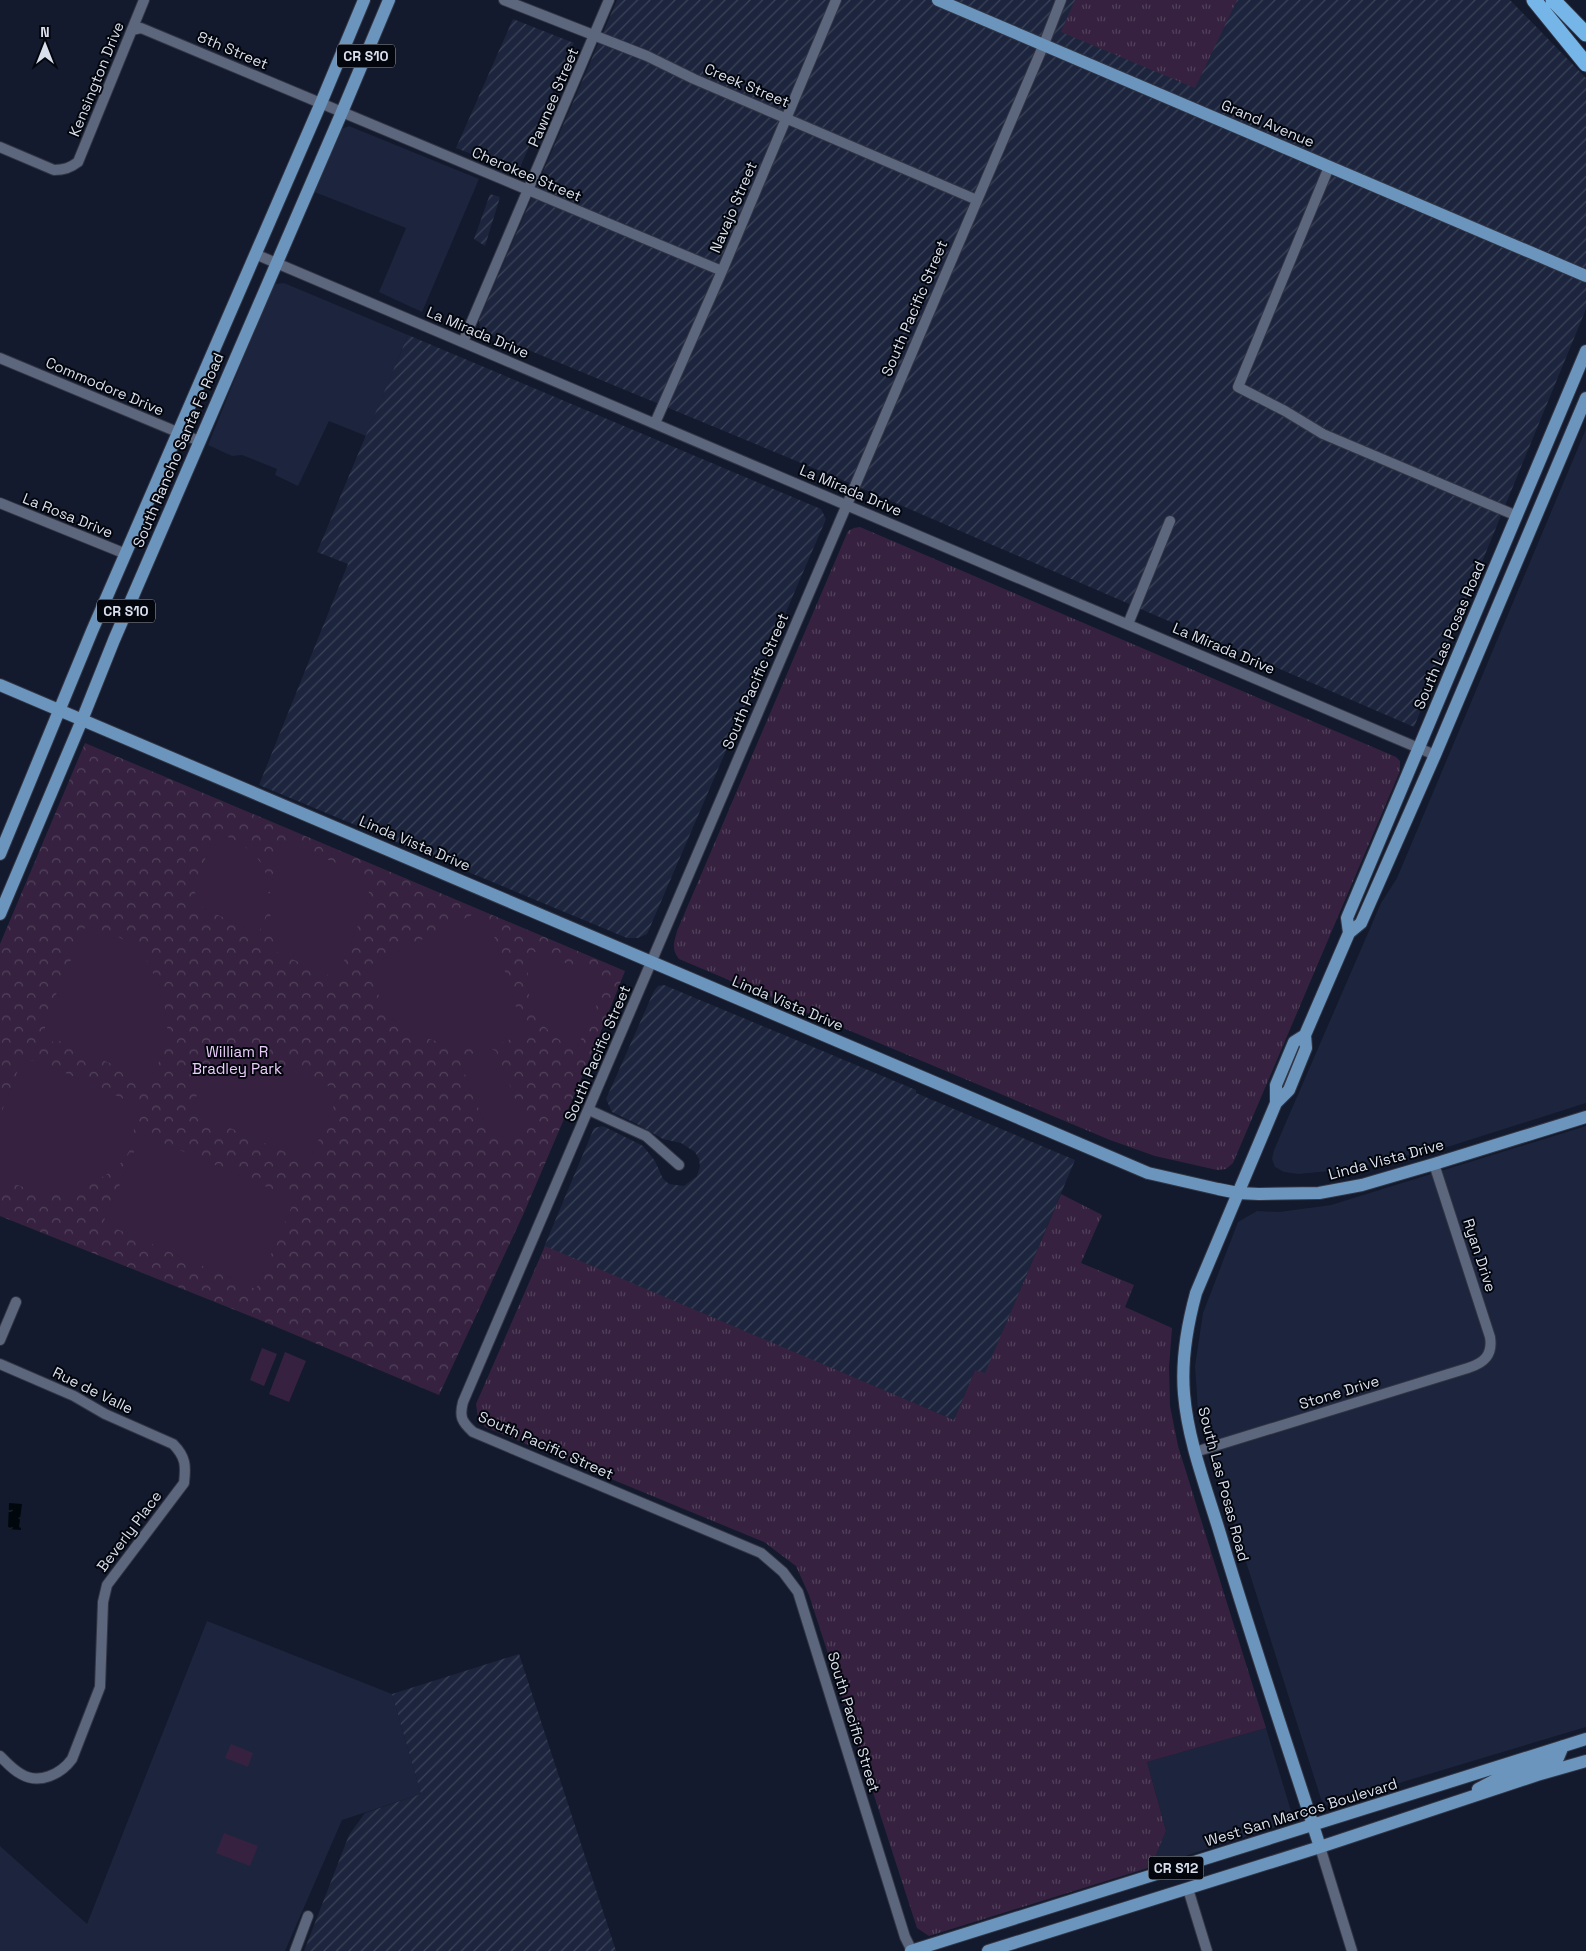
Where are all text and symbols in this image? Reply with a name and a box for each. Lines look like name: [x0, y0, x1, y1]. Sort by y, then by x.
street label: Kensington Drive: [64, 19, 128, 139]
north arrow: [20, 20, 70, 70]
text: N: [40, 23, 50, 41]
street label: 8th Street: [195, 27, 271, 73]
road number: CR S10: [337, 44, 395, 68]
street label: Pawnee Street: [524, 44, 582, 149]
street label: Creek Street: [702, 59, 792, 111]
street label: Grand Avenue: [1219, 95, 1318, 151]
street label: Cherokee Street: [469, 142, 585, 206]
street label: Navajo Street: [705, 158, 761, 256]
street label: South Pacific Street: [877, 237, 951, 379]
street label: La Mirada Drive: [424, 302, 532, 362]
street label: South Rancho Santa Fe Road: [128, 350, 228, 550]
street label: Commodore Drive: [43, 352, 167, 420]
street label: La Mirada Drive: [797, 460, 905, 520]
street label: La Rosa Drive: [20, 488, 116, 542]
street label: South Las Posas Road: [1409, 558, 1489, 712]
road number: CR S10: [97, 600, 155, 622]
street label: South Pacific Street: [718, 610, 792, 752]
street label: La Mirada Drive: [1170, 618, 1278, 678]
street label: Linda Vista Drive: [357, 811, 474, 875]
street label: Linda Vista Drive: [730, 971, 847, 1035]
street label: South Pacific Street: [560, 982, 634, 1124]
park label: William R Bradley Park: [192, 1042, 282, 1078]
street label: Linda Vista Drive: [1326, 1134, 1446, 1184]
street label: Ryan Drive: [1459, 1216, 1501, 1294]
street label: Rue de Valle: [50, 1362, 136, 1418]
street label: Stone Drive: [1297, 1371, 1382, 1413]
street label: South Las Posas Road: [1194, 1405, 1254, 1563]
street label: South Pacific Street: [475, 1407, 617, 1483]
street label: Beverly Place: [92, 1487, 166, 1575]
street label: South Pacific Street: [824, 1649, 884, 1795]
street label: West San Marcos Boulevard: [1202, 1774, 1400, 1850]
road number: CR S12: [1148, 1856, 1204, 1880]

